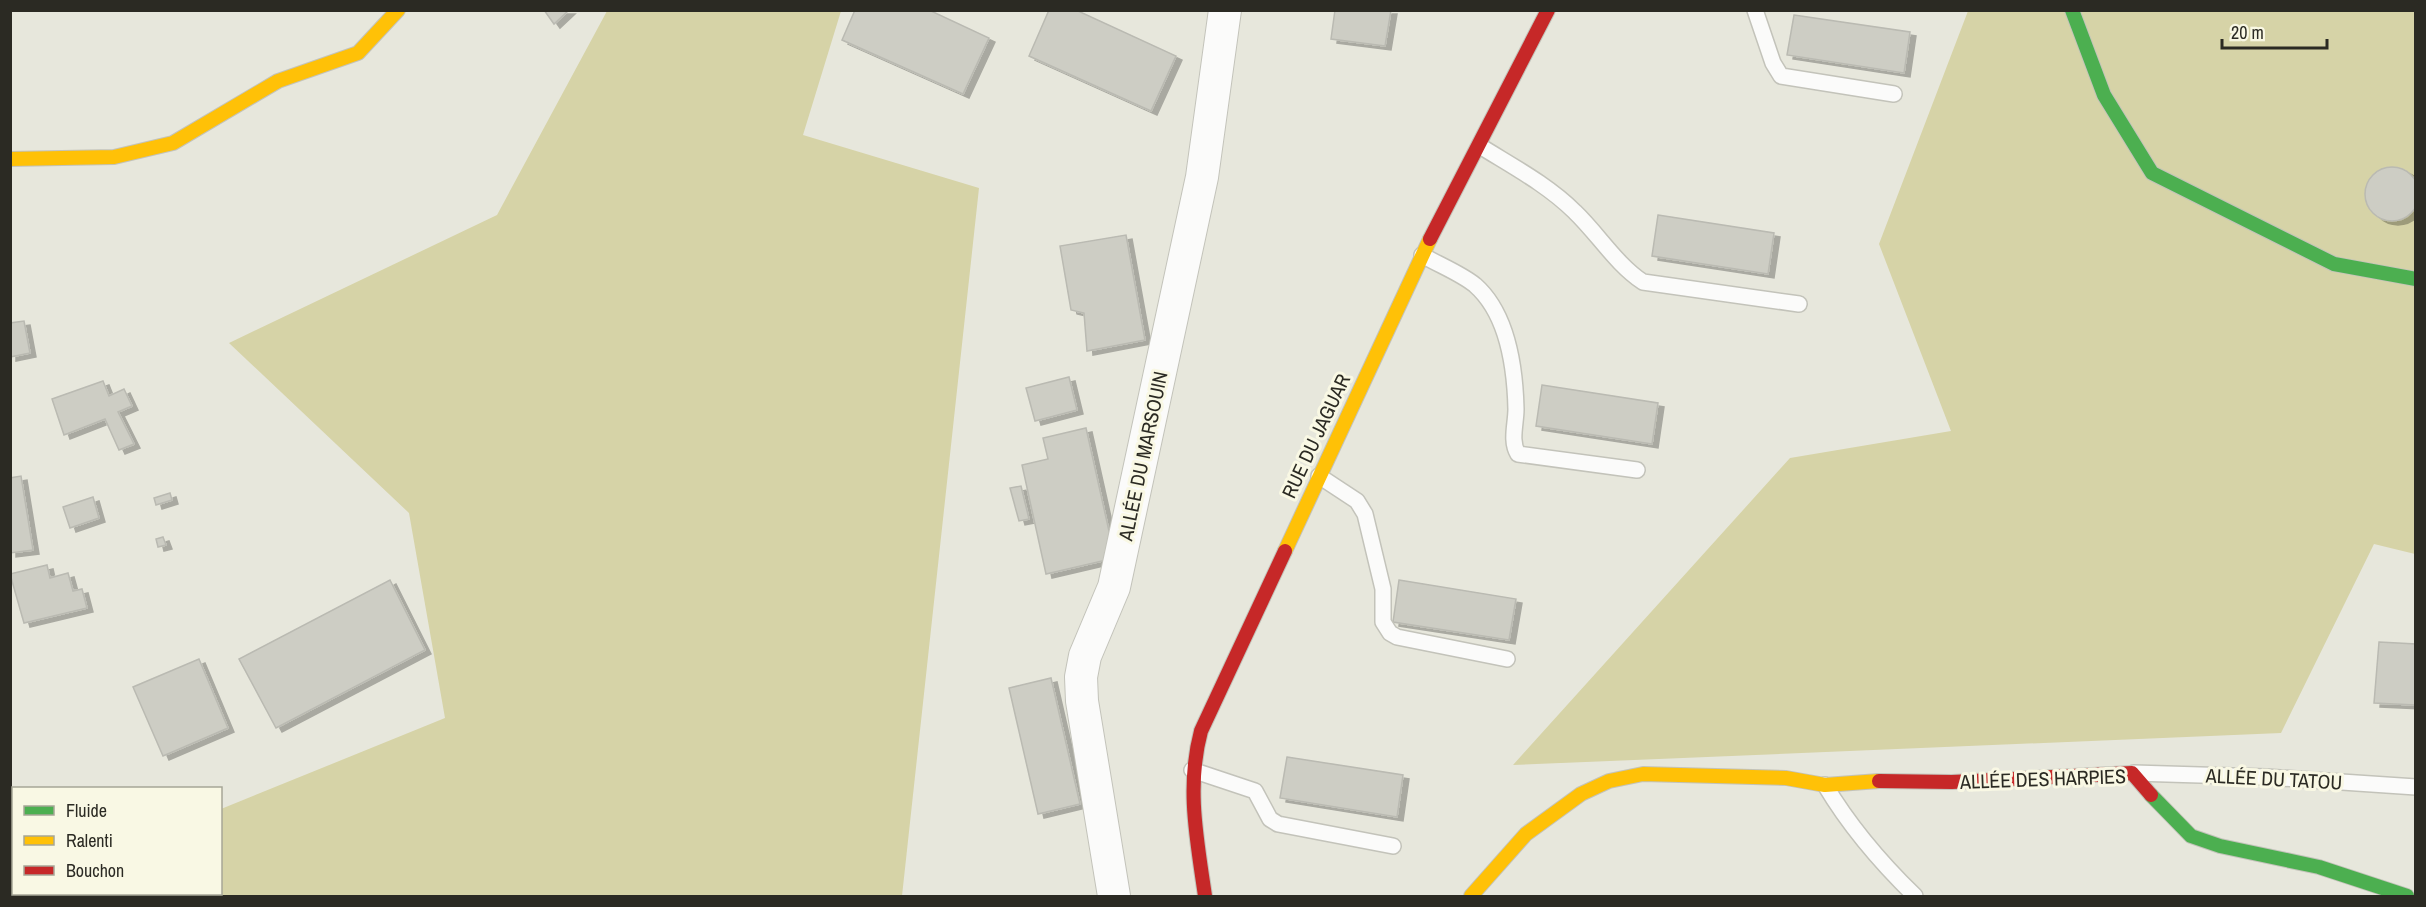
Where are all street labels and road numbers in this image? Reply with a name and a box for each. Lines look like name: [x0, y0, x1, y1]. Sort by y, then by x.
street label: ALLÉE DU MARSOUIN: [1111, 369, 1174, 544]
street label: RUE DU JAGUAR: [1275, 369, 1356, 502]
street label: ALLÉE DU TATOU: [2204, 761, 2343, 796]
street label: ALLÉE DES HARPIES: [1959, 762, 2126, 795]

